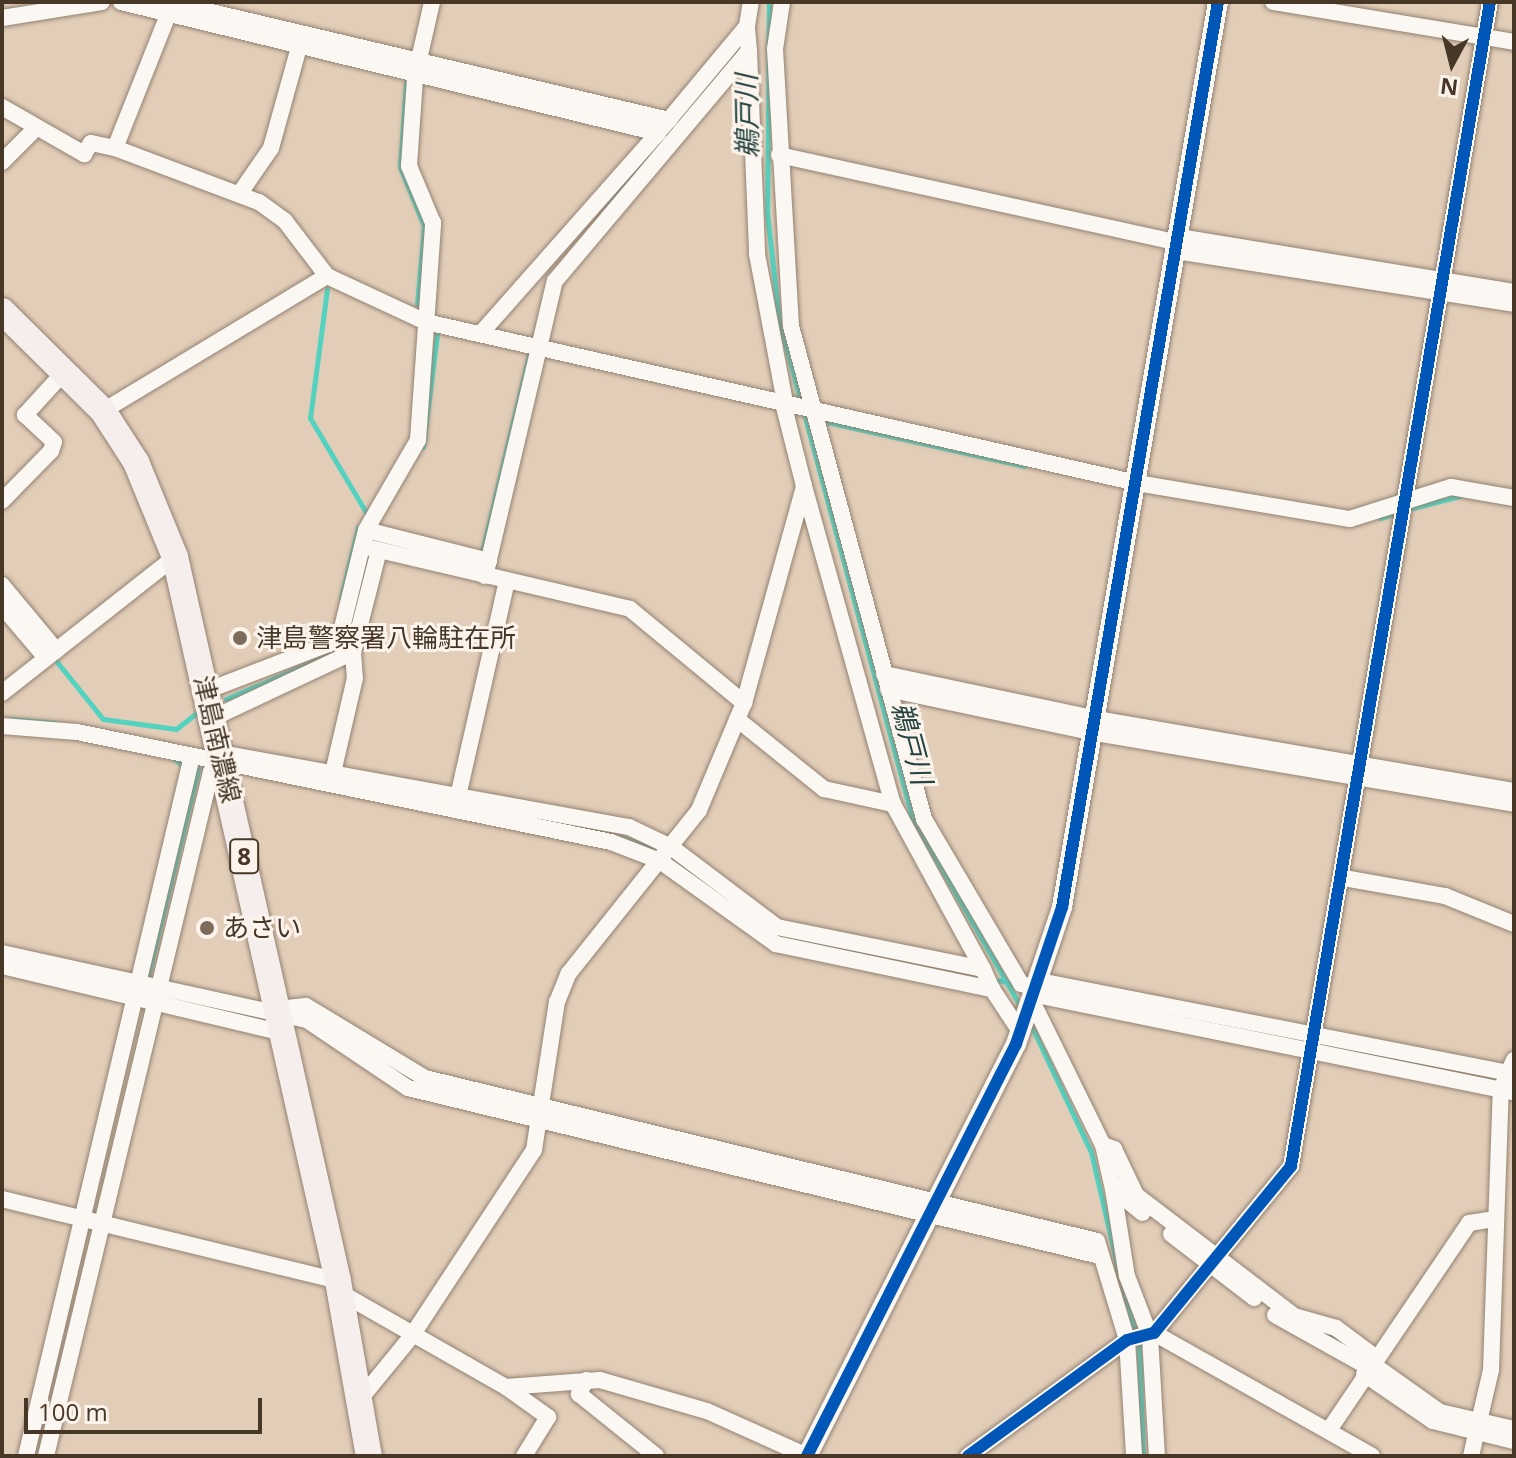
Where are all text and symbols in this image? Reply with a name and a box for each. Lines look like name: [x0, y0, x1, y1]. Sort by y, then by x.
north arrow: [1412, 24, 1492, 104]
text: N: [1438, 72, 1460, 104]
water label: 鵜戸川: [728, 74, 764, 158]
place label: 津島警察署八輪駐在所: [256, 622, 516, 654]
marker: 津島警察署八輪駐在所: [231, 629, 249, 647]
street label: 津島南濃線: [187, 672, 247, 806]
water label: 鵜戸川: [886, 698, 940, 788]
road number: 8: [228, 836, 260, 876]
place label: あさい: [223, 912, 301, 944]
marker: あさい: [198, 919, 216, 937]
scale bar: [28, 1382, 266, 1432]
text: 100 m: [38, 1395, 108, 1428]

